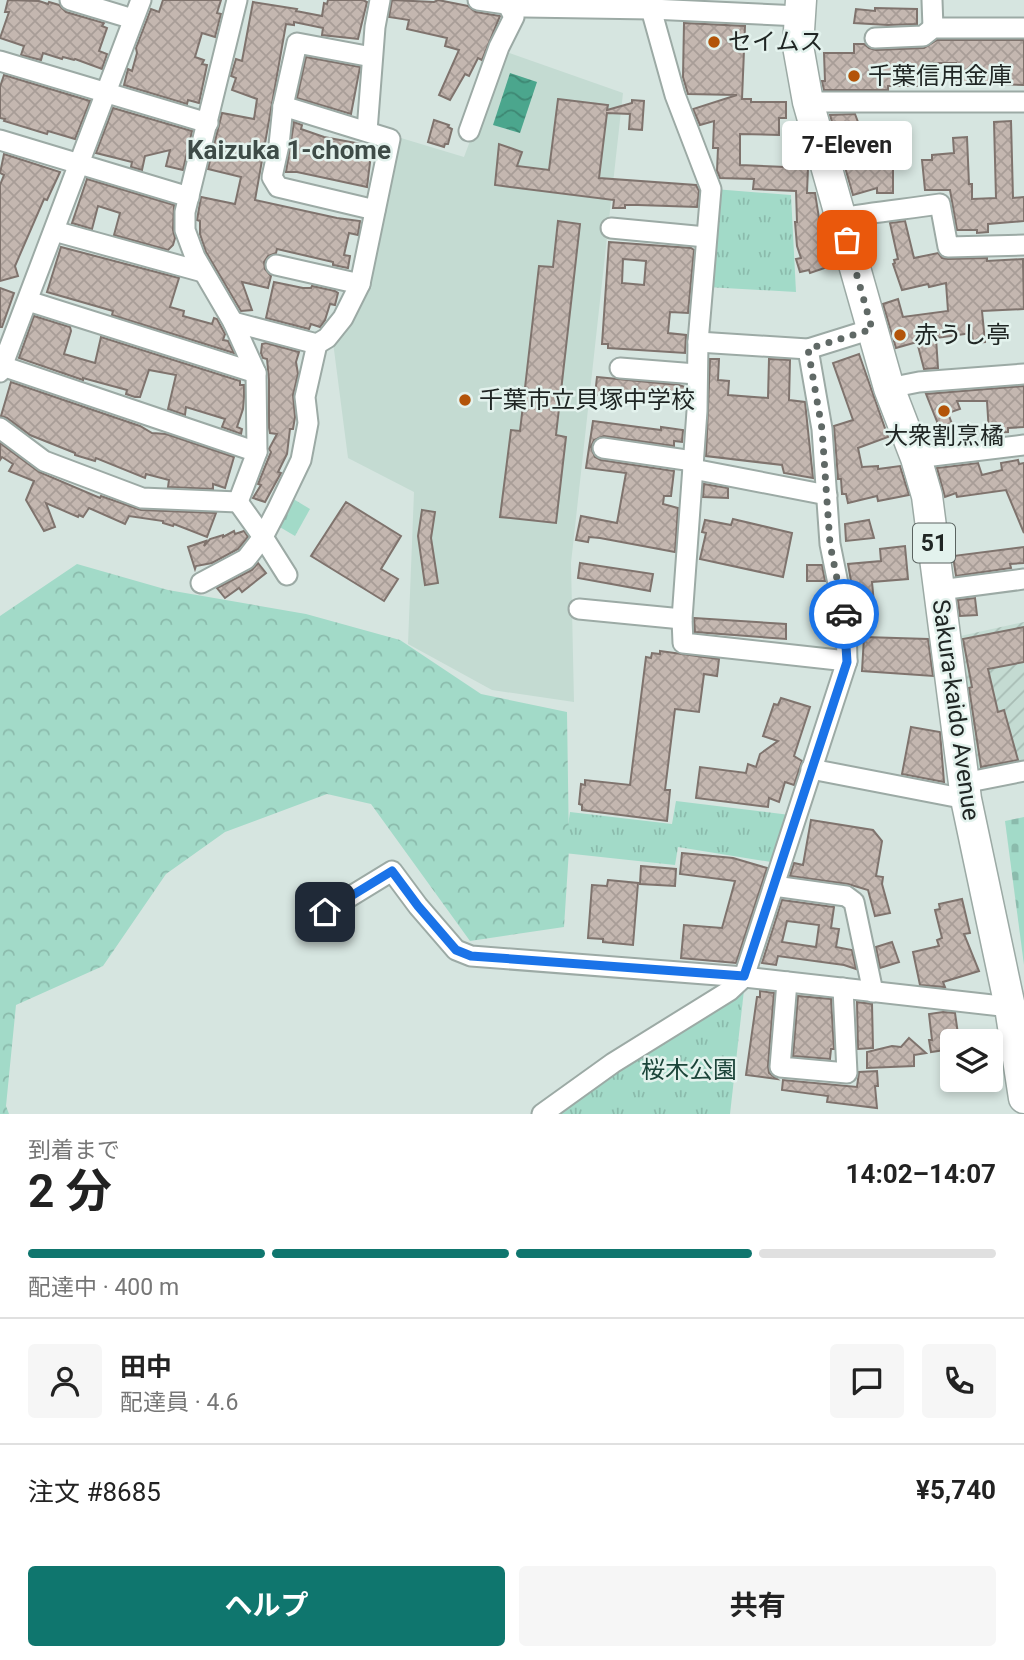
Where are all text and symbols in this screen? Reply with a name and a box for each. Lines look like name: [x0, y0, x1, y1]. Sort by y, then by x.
place label: セイムス: [728, 28, 824, 56]
marker: セイムス: [706, 34, 722, 50]
place label: 千葉信用金庫: [868, 62, 1012, 90]
marker: 千葉信用金庫: [846, 68, 862, 84]
callout: 7-Eleven: [782, 121, 912, 170]
text: 7-Eleven: [802, 132, 892, 159]
district label: Kaizuka 1-chome: [187, 135, 391, 165]
pin: [817, 210, 877, 270]
icon: bag: [828, 221, 866, 259]
place label: 赤うし亭: [914, 321, 1010, 349]
marker: 赤うし亭: [892, 327, 908, 343]
place label: 千葉市立貝塚中学校: [479, 386, 695, 414]
marker: 千葉市立貝塚中学校: [457, 392, 473, 408]
marker: 大衆割烹橘: [936, 403, 952, 419]
place label: 大衆割烹橘: [884, 422, 1004, 450]
road number: 51: [913, 524, 955, 562]
courier: [809, 579, 879, 649]
icon: car: [825, 595, 863, 633]
street label: Sakura-kaido Avenue: [927, 598, 985, 822]
pin: [295, 882, 355, 942]
icon: home: [306, 893, 344, 931]
map controls: [940, 1029, 1003, 1092]
button: layers: [940, 1029, 1003, 1092]
park label: 桜木公園: [641, 1056, 737, 1084]
text: 到着まで: [28, 1137, 120, 1164]
text: 14:02–14:07: [846, 1159, 996, 1189]
text: 2 分: [28, 1164, 112, 1218]
text: 配達中 · 400 m: [28, 1274, 179, 1301]
button: person: [28, 1344, 102, 1418]
button: chat: [830, 1344, 904, 1418]
button: phone: [922, 1344, 996, 1418]
text: 田中: [120, 1352, 172, 1382]
text: 配達員 · 4.6: [120, 1389, 238, 1416]
text: ¥5,740: [916, 1475, 996, 1505]
text: 注文 #8685: [28, 1477, 161, 1507]
button: ヘルプ: [28, 1566, 505, 1646]
button: 共有: [519, 1566, 996, 1646]

